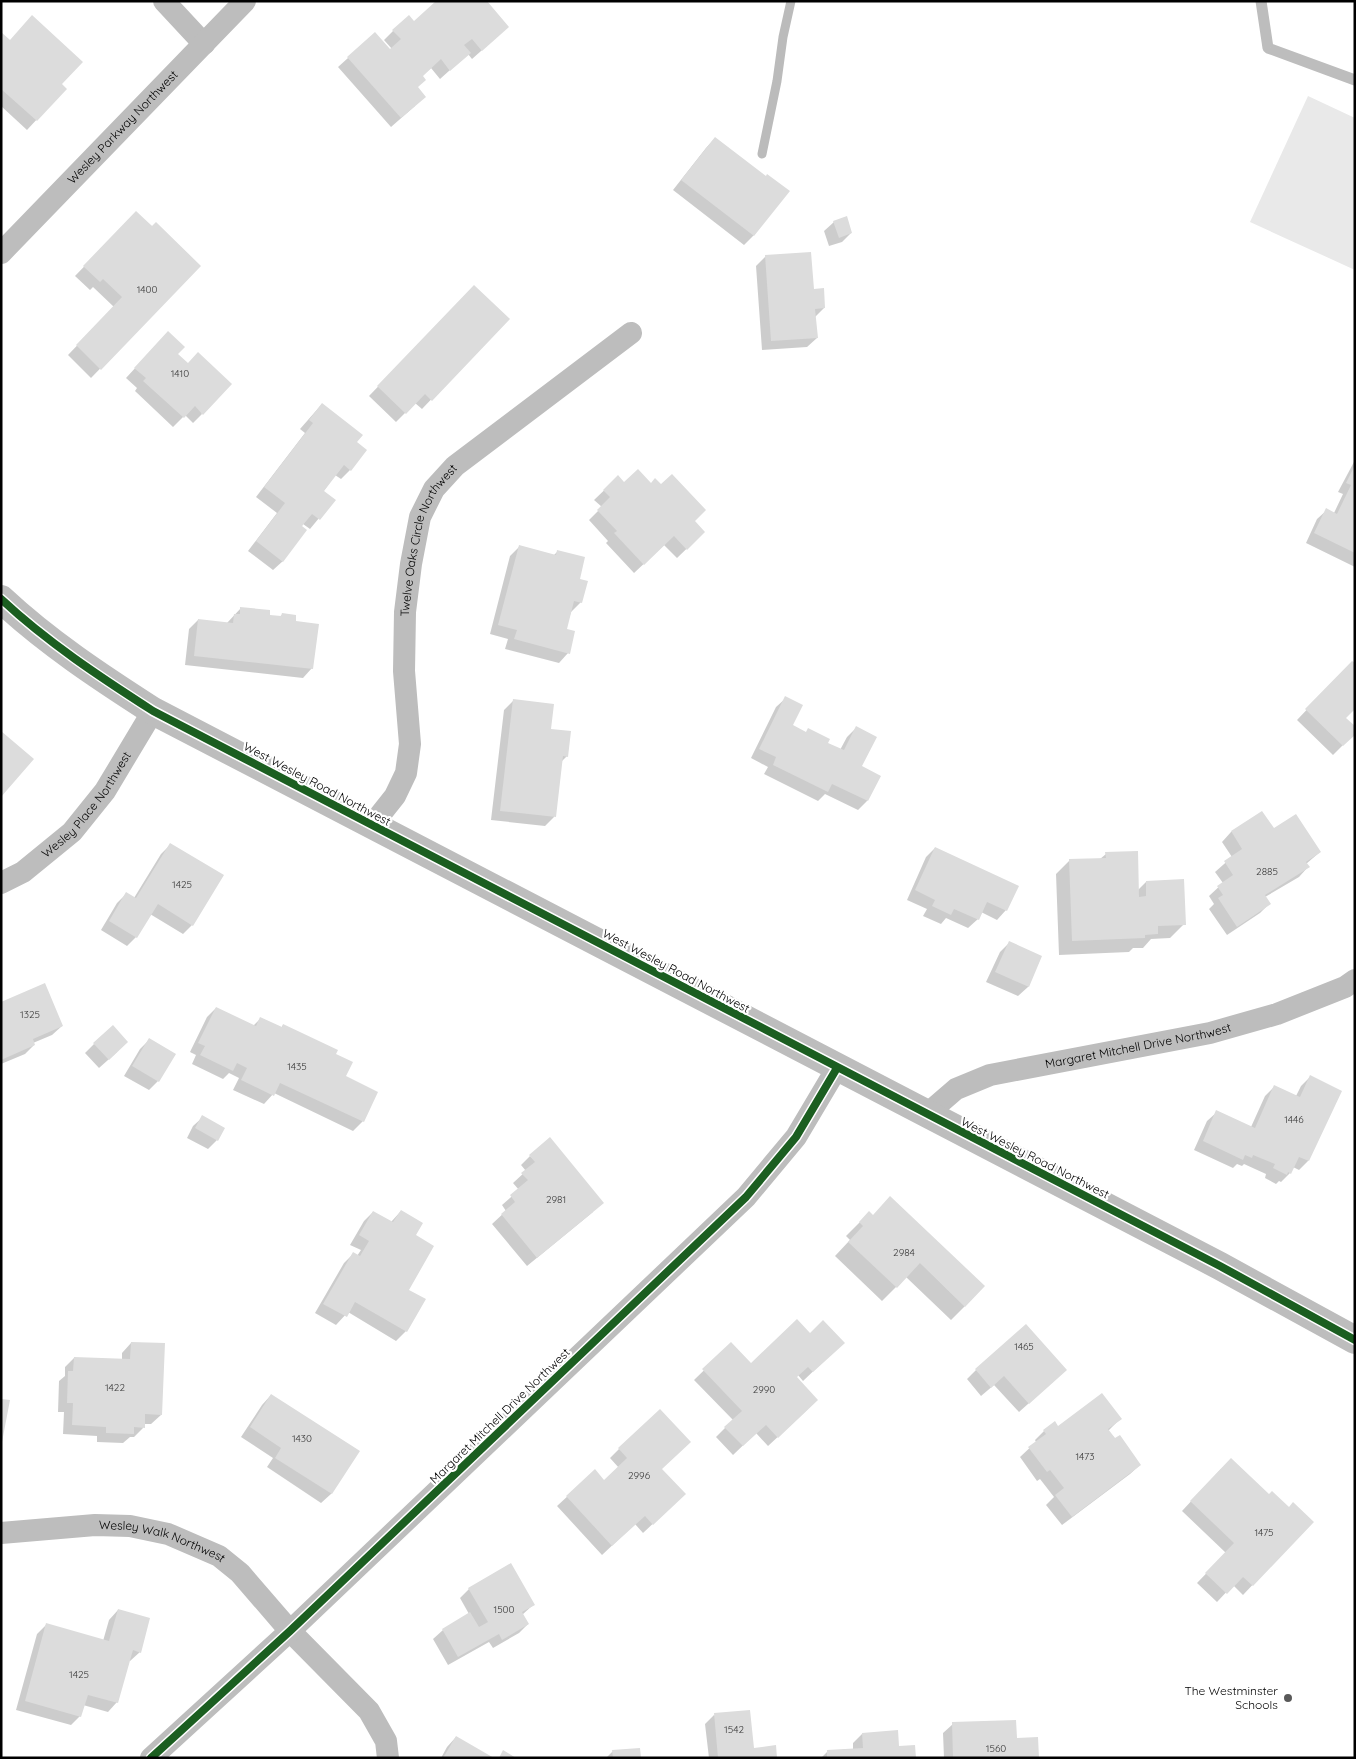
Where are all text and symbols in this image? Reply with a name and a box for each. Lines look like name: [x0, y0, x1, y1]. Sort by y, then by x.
street label: Wesley Parkway Northwest: [64, 67, 181, 187]
house number: 1400: [137, 283, 157, 296]
house number: 1410: [171, 367, 189, 380]
street label: Twelve Oaks Circle Northwest: [397, 461, 460, 617]
street label: West Wesley Road Northwest: [241, 738, 393, 829]
street label: Wesley Place Northwest: [38, 749, 134, 861]
house number: 2885: [1256, 865, 1278, 878]
house number: 1425: [172, 878, 192, 891]
street label: West Wesley Road Northwest: [600, 925, 752, 1016]
house number: 1325: [20, 1008, 40, 1021]
street label: Margaret Mitchell Drive Northwest: [1044, 1019, 1233, 1071]
house number: 1435: [287, 1060, 307, 1073]
house number: 1446: [1284, 1113, 1304, 1126]
street label: West Wesley Road Northwest: [959, 1114, 1112, 1202]
house number: 2981: [546, 1193, 566, 1206]
house number: 2984: [893, 1246, 915, 1259]
house number: 1465: [1014, 1340, 1034, 1353]
street label: Margaret Mitchell Drive Northwest: [426, 1345, 573, 1487]
house number: 1422: [105, 1381, 125, 1394]
house number: 2990: [753, 1383, 775, 1396]
house number: 1430: [292, 1432, 312, 1445]
house number: 1473: [1076, 1450, 1094, 1463]
house number: 2996: [628, 1469, 651, 1482]
street label: Wesley Walk Northwest: [99, 1517, 229, 1565]
house number: 1475: [1254, 1526, 1274, 1539]
house number: 1500: [493, 1603, 515, 1616]
house number: 1425: [69, 1668, 89, 1681]
place label: The Westminster Schools: [1185, 1683, 1278, 1712]
marker: The Westminster Schools: [1282, 1692, 1294, 1704]
house number: 1542: [724, 1723, 744, 1736]
house number: 1560: [986, 1742, 1006, 1755]

